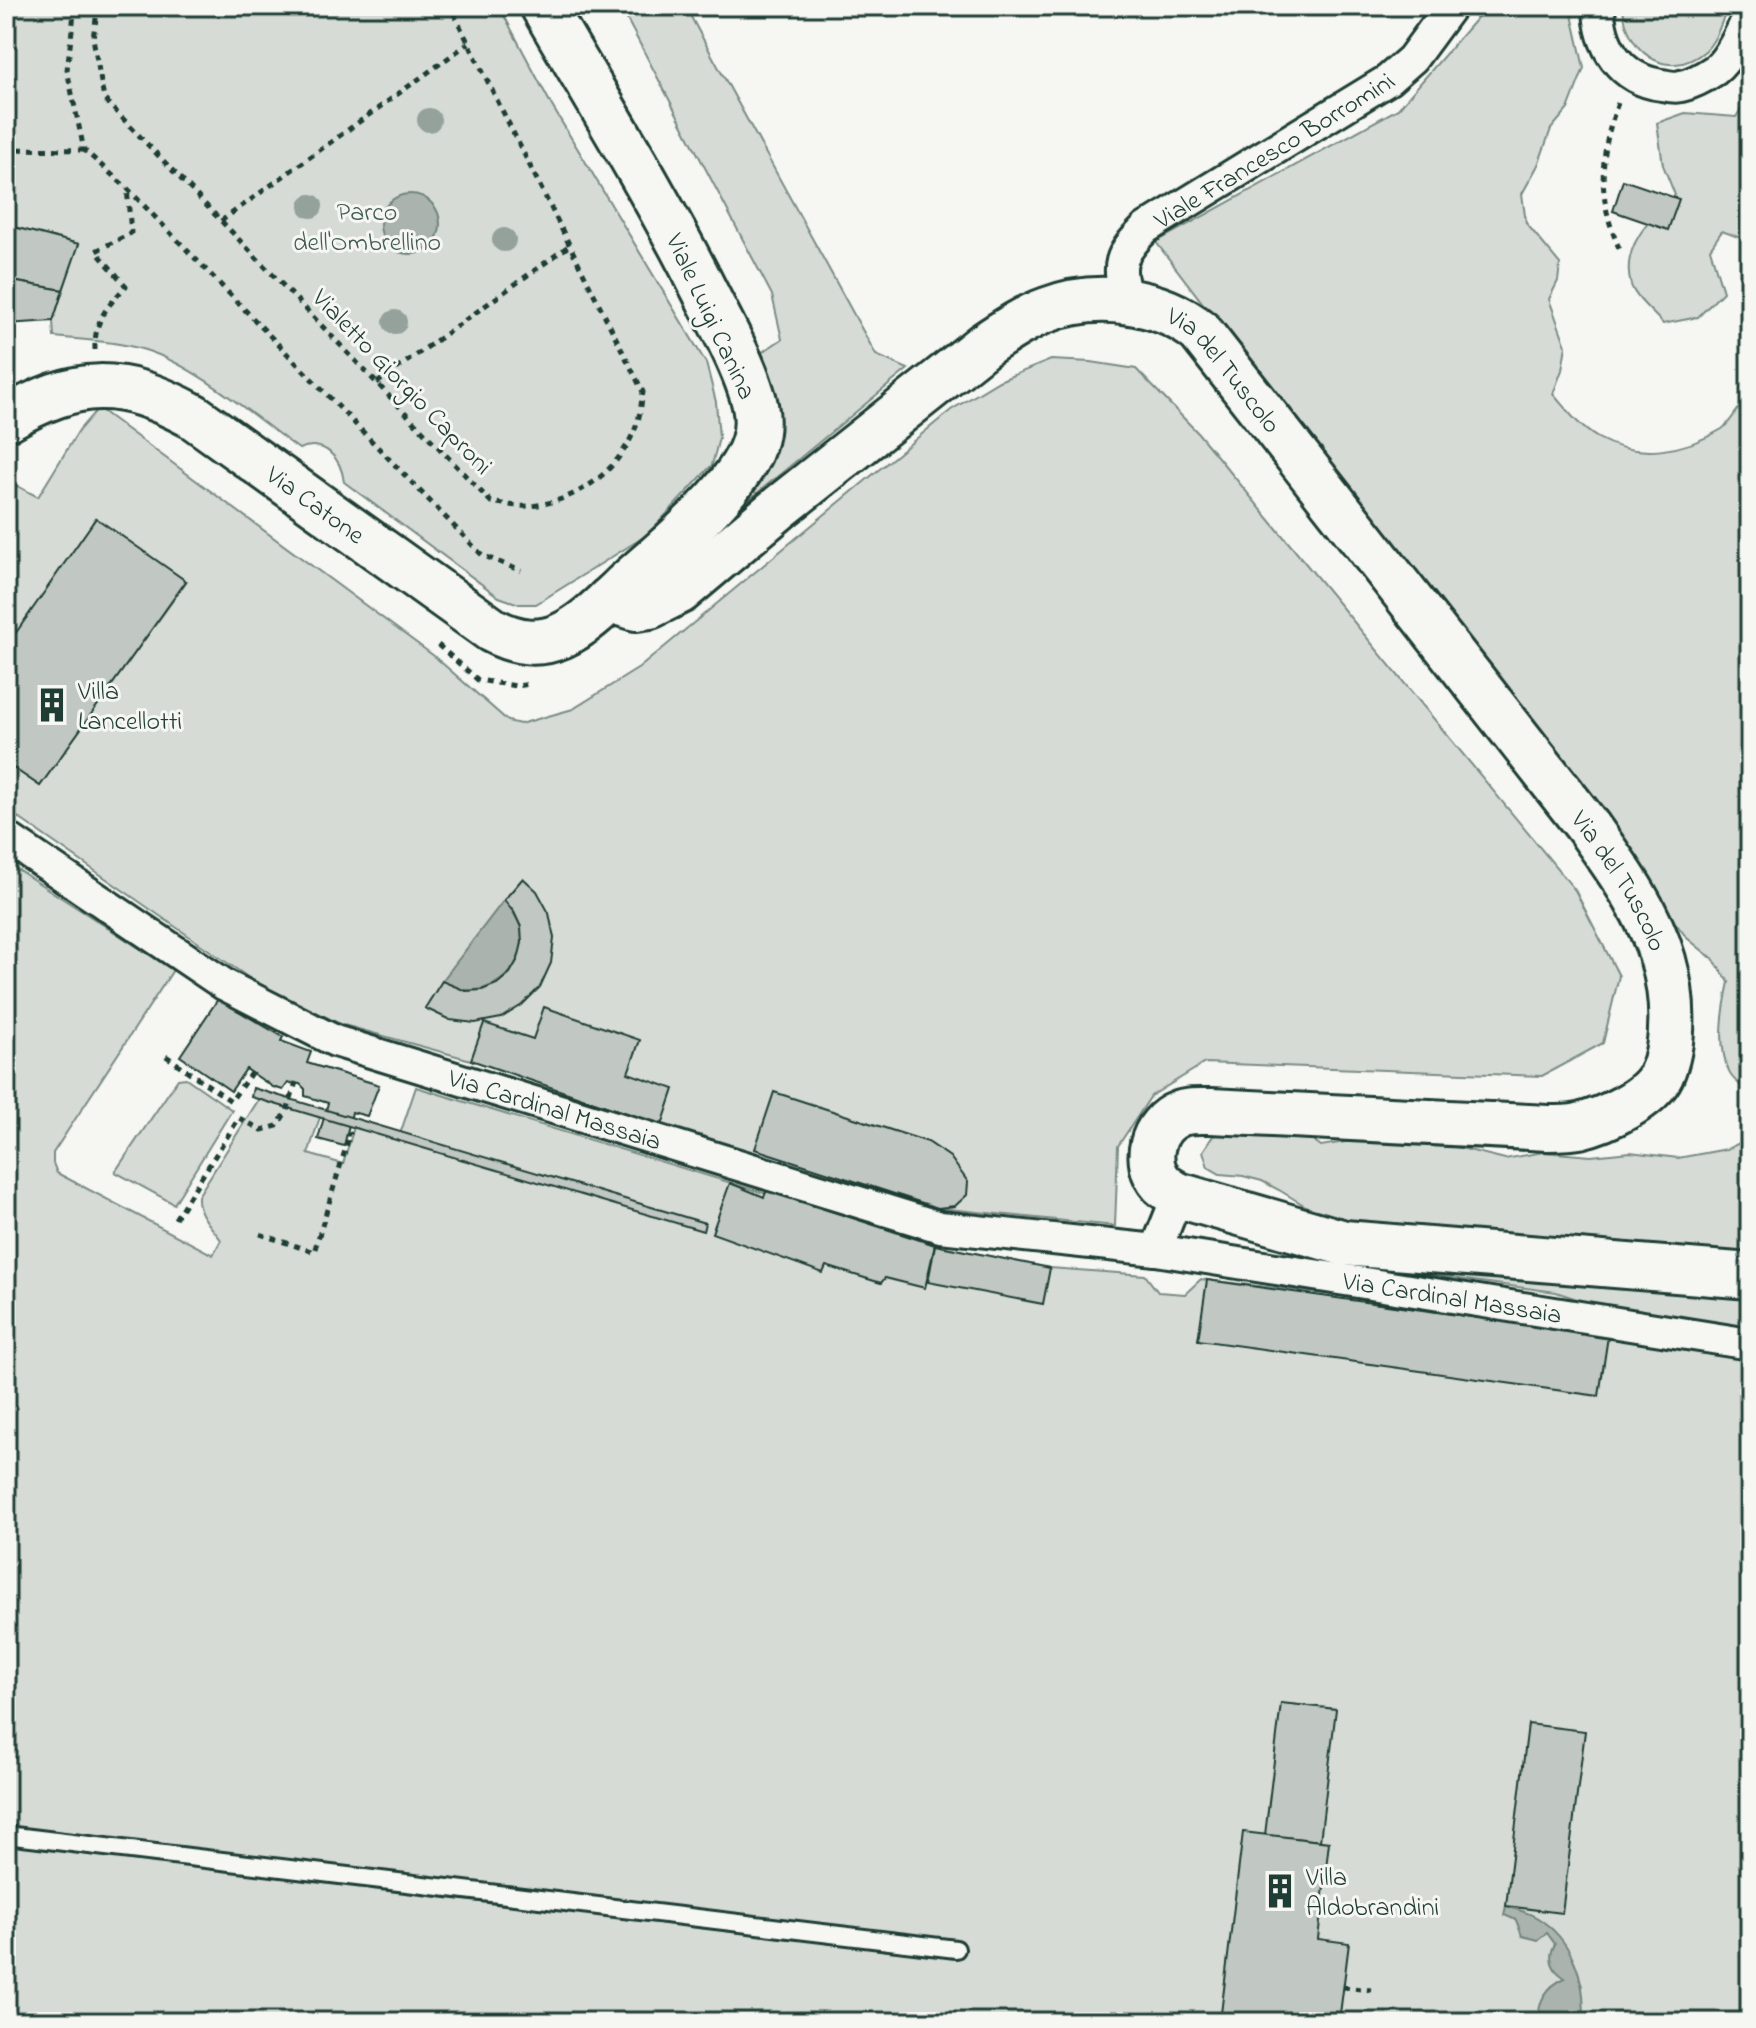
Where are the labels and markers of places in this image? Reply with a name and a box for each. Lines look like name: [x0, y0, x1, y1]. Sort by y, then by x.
place label: Villa Lancellotti: [77, 674, 182, 742]
building icon: Villa Lancellotti: [33, 686, 71, 724]
place label: Villa Aldobrandini: [1305, 1860, 1439, 1928]
building icon: Villa Aldobrandini: [1261, 1872, 1299, 1910]

